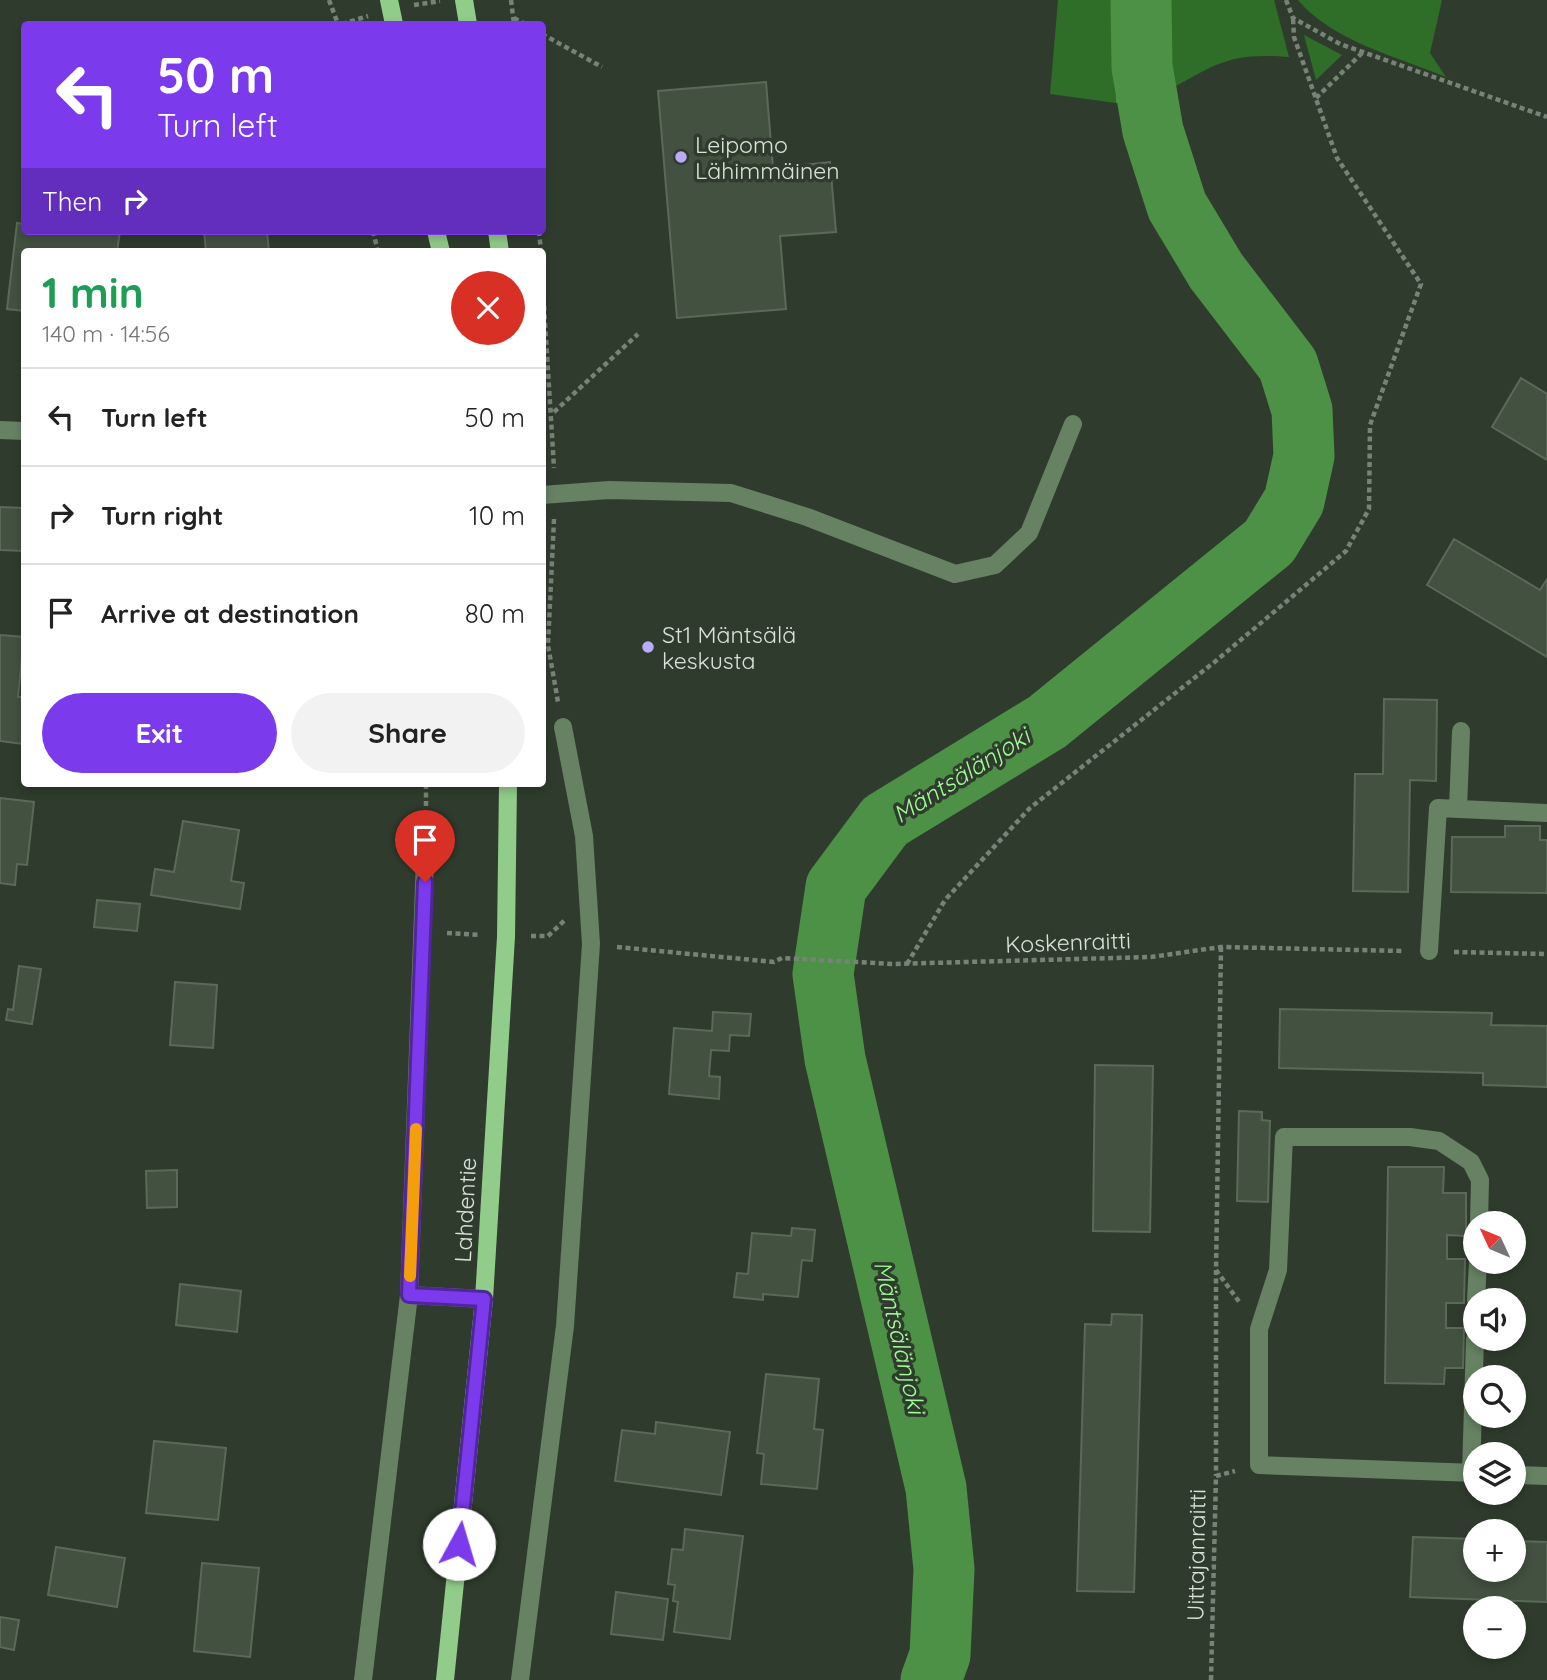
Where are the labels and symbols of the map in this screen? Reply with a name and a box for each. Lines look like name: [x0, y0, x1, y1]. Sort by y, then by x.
place label: Leipomo Lähimmäinen: [695, 130, 840, 185]
marker: Leipomo Lähimmäinen: [673, 149, 689, 165]
place label: St1 Mäntsälä keskusta: [662, 620, 796, 675]
marker: St1 Mäntsälä keskusta: [640, 639, 656, 655]
water label: Mäntsälänjoki: [887, 719, 1037, 829]
pin: [395, 810, 455, 882]
street label: Koskenraitti: [1005, 925, 1131, 959]
street label: Lahdentie: [448, 1157, 482, 1263]
north arrow: [1463, 1211, 1526, 1274]
water label: Mäntsälänjoki: [868, 1258, 933, 1419]
street label: Uittajanraitti: [1180, 1489, 1212, 1621]
position arrow: [422, 1507, 496, 1581]

